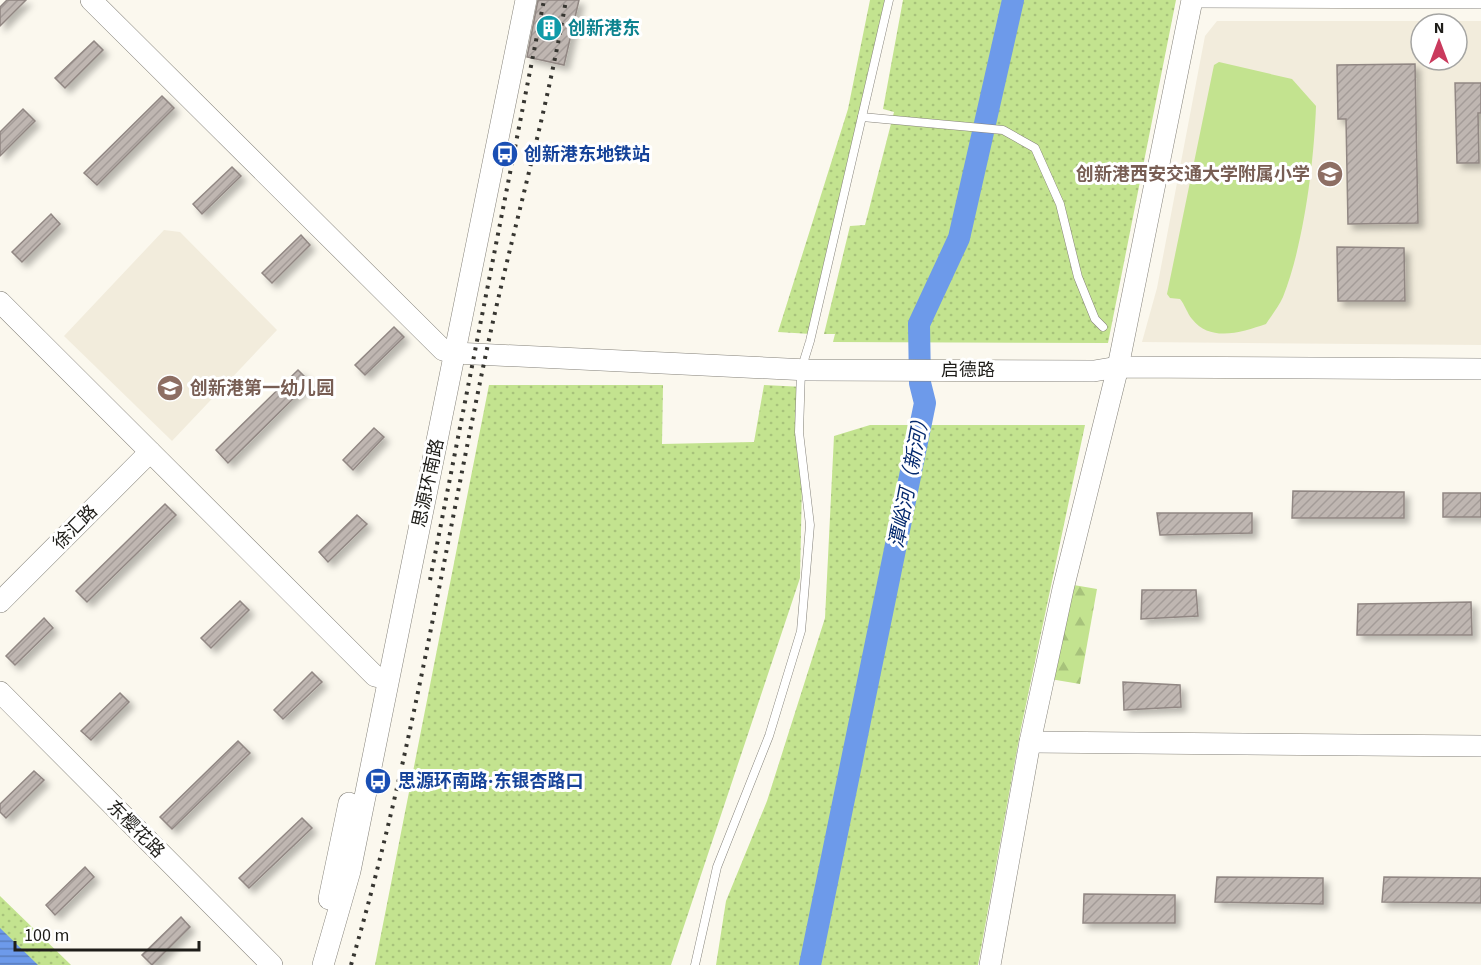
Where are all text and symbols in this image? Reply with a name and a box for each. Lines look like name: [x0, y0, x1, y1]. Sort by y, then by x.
north arrow: [1409, 12, 1469, 72]
building icon: 创新港东: [534, 13, 564, 43]
place label: 创新港东: [568, 16, 640, 41]
text: N: [1434, 17, 1444, 39]
bus stop icon: 创新港东地铁站: [490, 139, 520, 169]
place label: 创新港东地铁站: [524, 142, 650, 167]
school or university icon: 创新港西安交通大学附属小学: [1315, 159, 1345, 189]
place label: 创新港西安交通大学附属小学: [1076, 162, 1310, 187]
street label: 启德路: [941, 358, 995, 383]
school or university icon: 创新港第一幼儿园: [155, 373, 185, 403]
place label: 创新港第一幼儿园: [190, 376, 334, 401]
water label: 潭峪河（新河）: [883, 408, 937, 551]
street label: 思源环南路: [407, 436, 450, 530]
street label: 徐汇路: [47, 499, 103, 555]
bus stop icon: 思源环南路·东银杏路口: [363, 766, 393, 796]
place label: 思源环南路·东银杏路口: [398, 769, 583, 794]
street label: 东樱花路: [101, 795, 170, 864]
scale bar: [15, 914, 200, 952]
text: 100 m: [24, 923, 69, 948]

